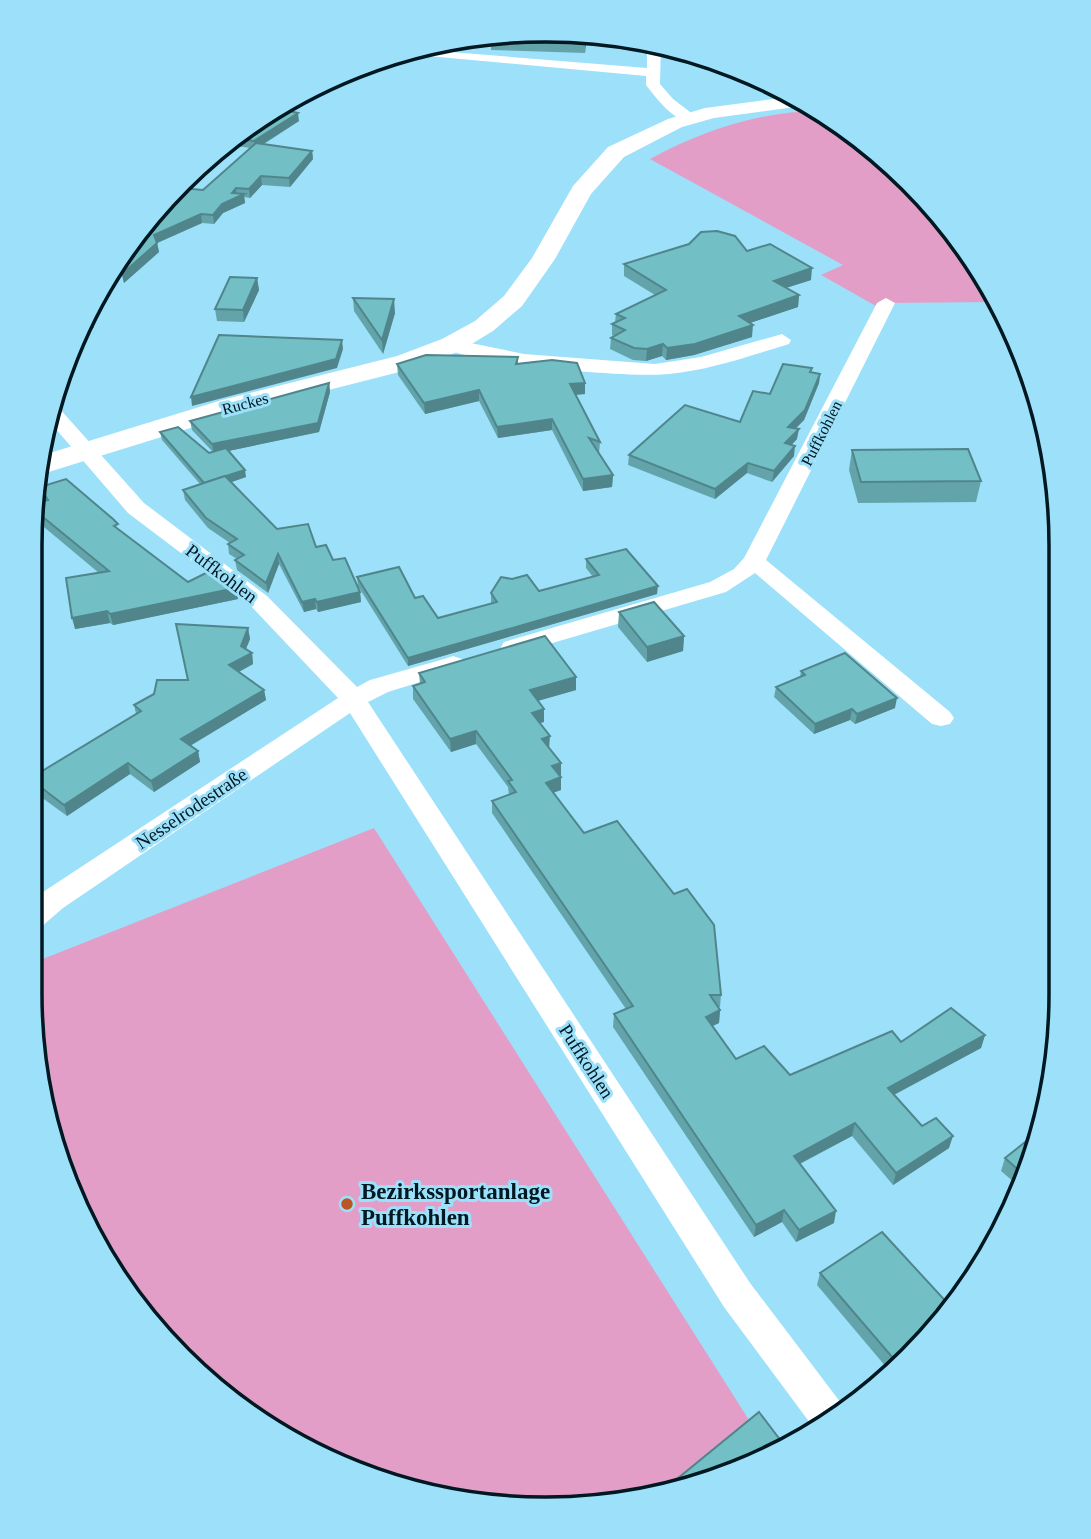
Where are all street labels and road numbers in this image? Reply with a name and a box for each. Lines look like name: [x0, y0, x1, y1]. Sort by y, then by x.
street label: Ruckes: [220, 389, 270, 418]
street label: Puffkohlen: [798, 398, 845, 469]
street label: Puffkohlen: [182, 540, 262, 607]
street label: Nesselrodestraße: [132, 763, 251, 853]
street label: Puffkohlen: [555, 1020, 619, 1103]

